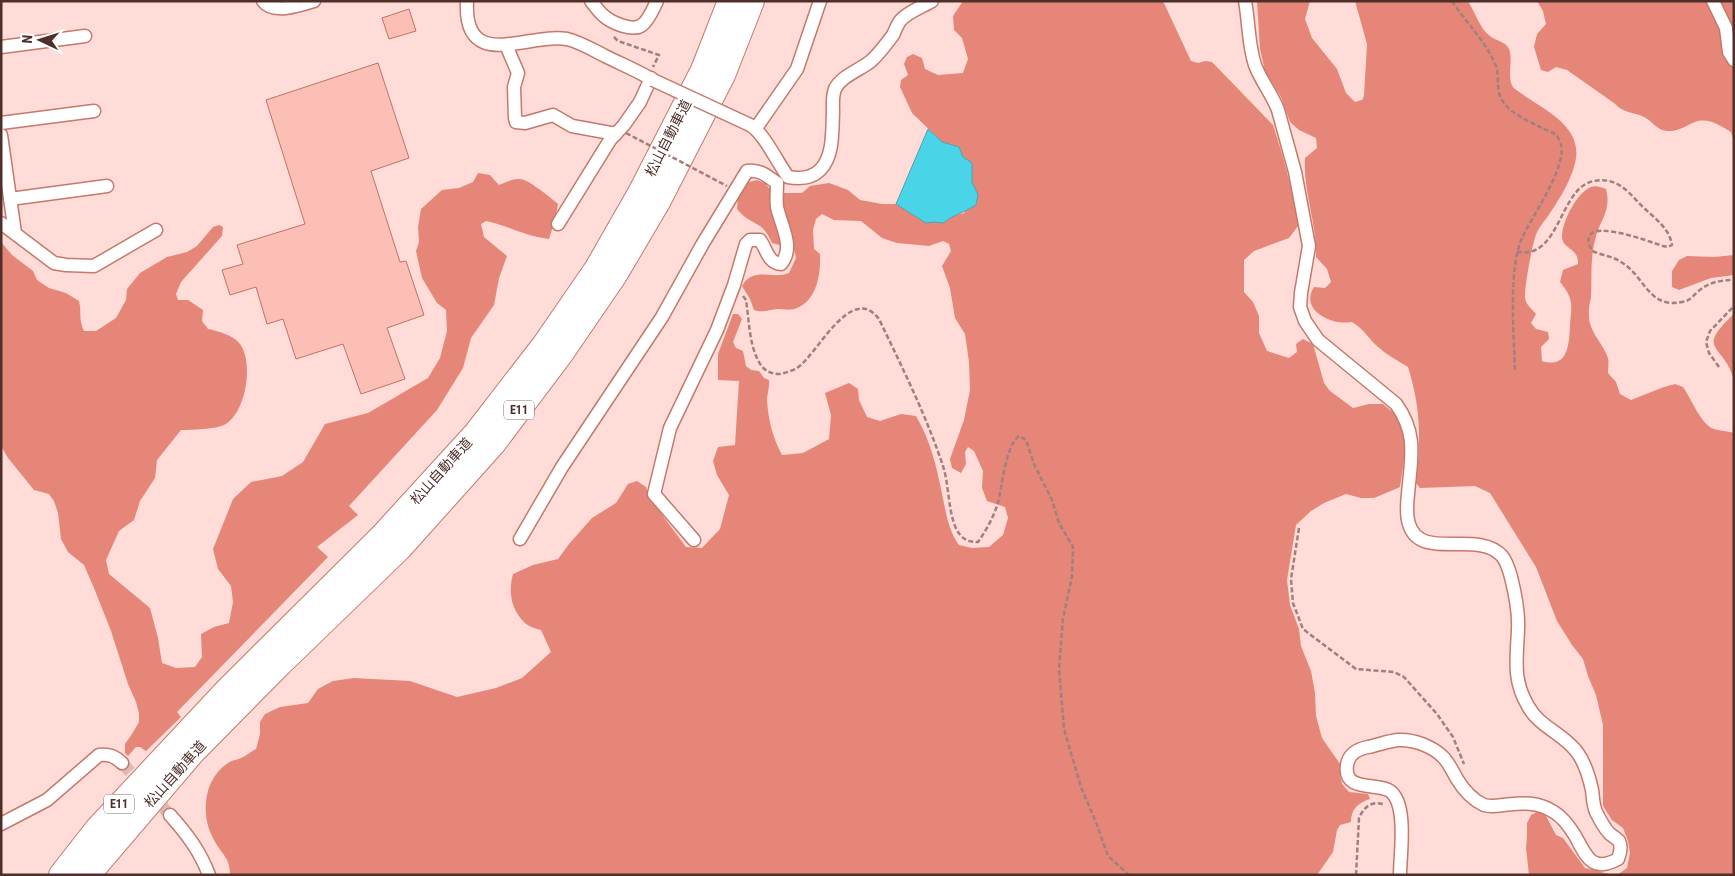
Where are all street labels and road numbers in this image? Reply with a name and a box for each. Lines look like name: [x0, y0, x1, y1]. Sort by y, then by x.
street label: 松山自動車道: [642, 97, 694, 179]
road number: E11: [504, 400, 534, 420]
street label: 松山自動車道: [407, 434, 475, 508]
street label: 松山自動車道: [141, 737, 209, 811]
road number: E11: [104, 794, 134, 814]

